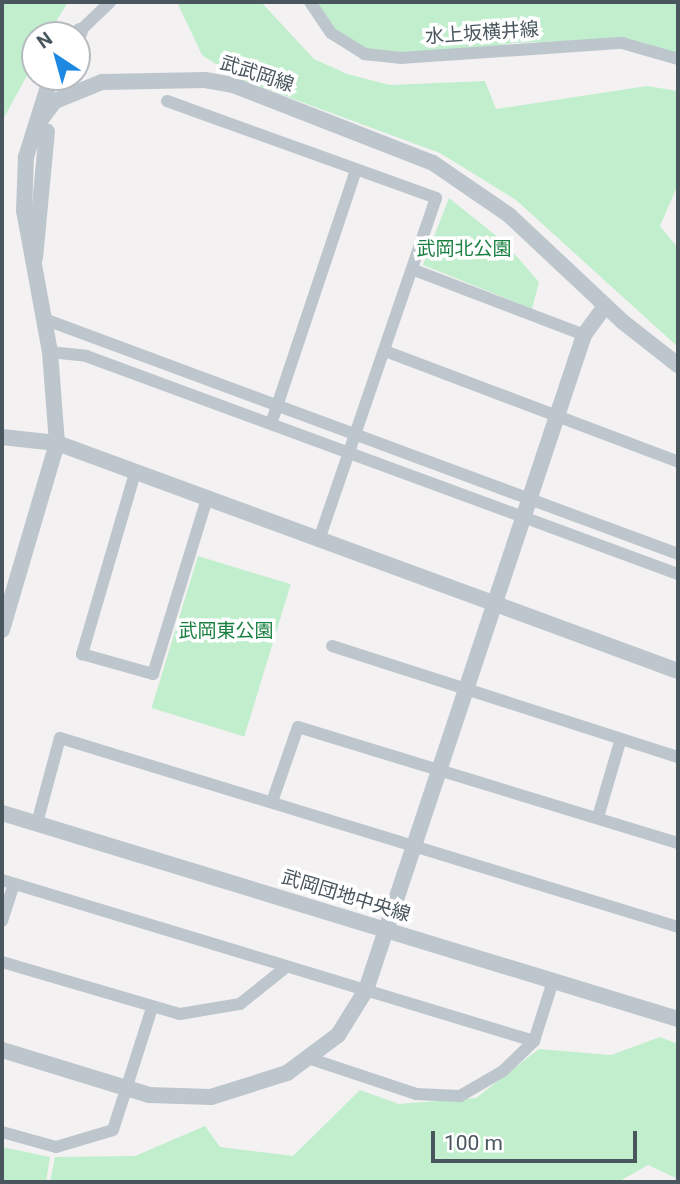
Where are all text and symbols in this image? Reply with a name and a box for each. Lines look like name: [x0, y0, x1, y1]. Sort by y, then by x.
street label: 水上坂横井線: [424, 18, 540, 48]
north arrow: [21, 21, 91, 91]
text: N: [32, 27, 57, 53]
street label: 武武岡線: [217, 51, 297, 97]
park label: 武岡北公園: [417, 238, 511, 260]
park label: 武岡東公園: [179, 620, 273, 642]
street label: 武岡団地中央線: [279, 866, 413, 926]
scale bar: [435, 1118, 642, 1162]
text: 100 m: [444, 1131, 503, 1155]

